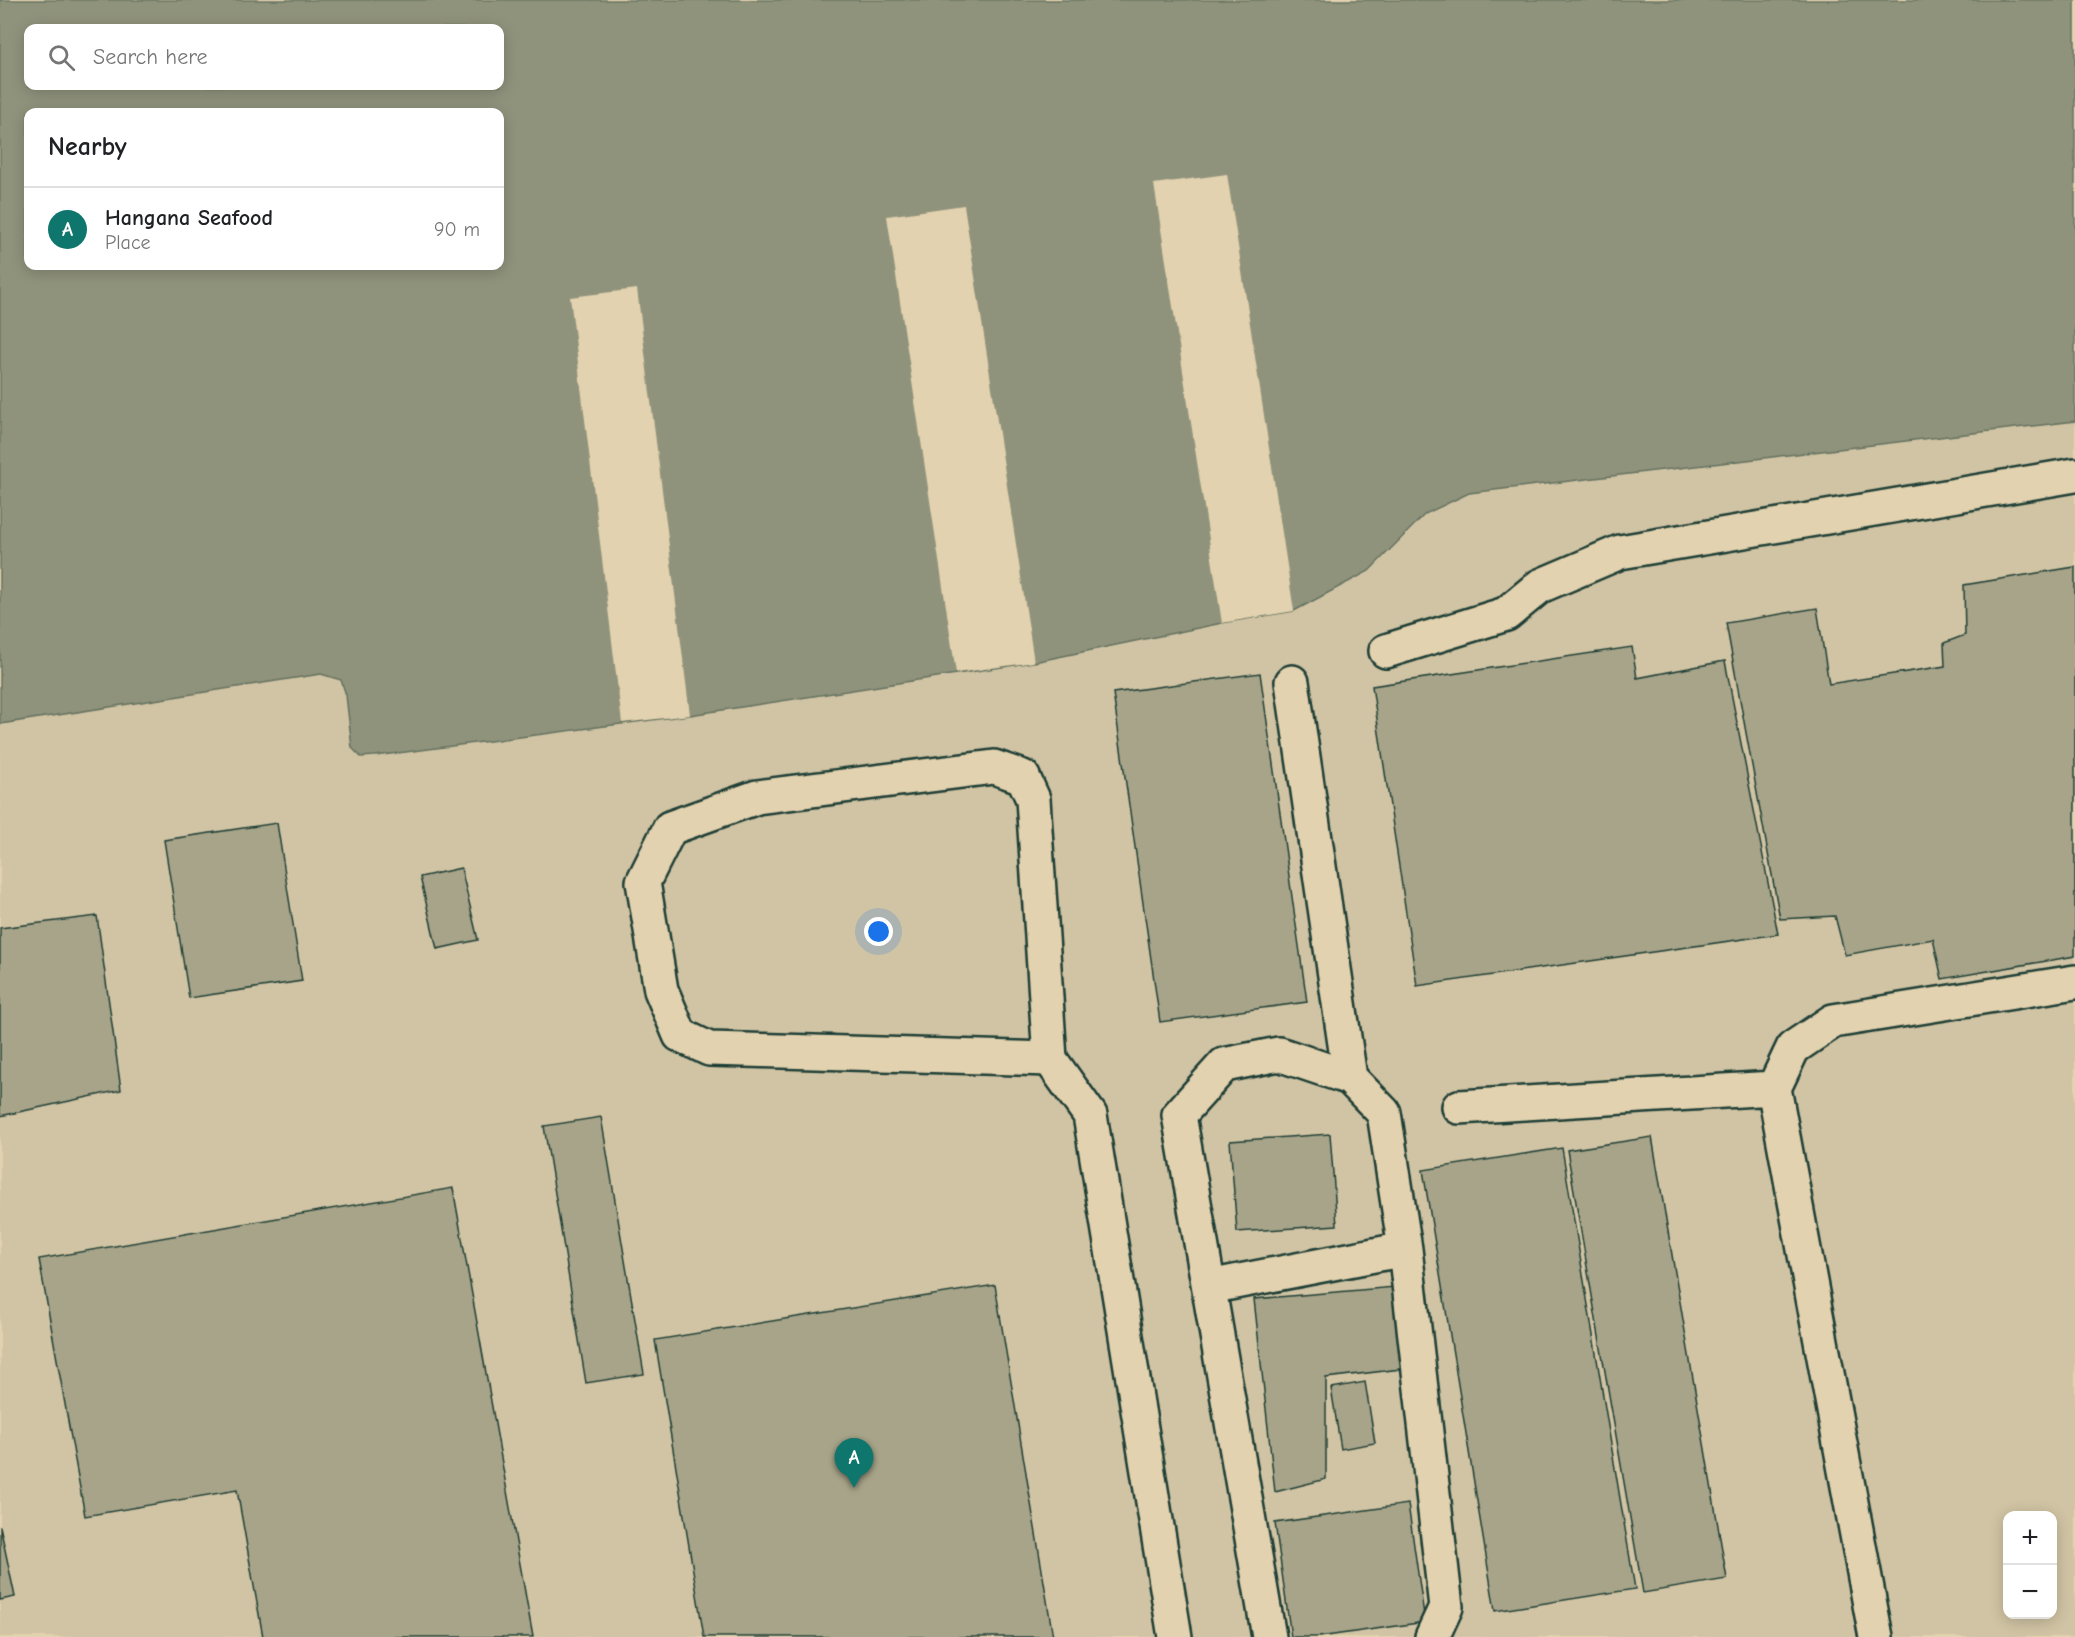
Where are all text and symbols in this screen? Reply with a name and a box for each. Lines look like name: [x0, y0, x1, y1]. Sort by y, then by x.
search box: [24, 24, 504, 90]
icon: search: [45, 41, 78, 74]
text: Search here: [93, 44, 208, 70]
text: Nearby: [48, 132, 127, 162]
text: Hangana Seafood: [105, 205, 273, 231]
text: A: [62, 218, 73, 241]
text: 90 m: [434, 218, 480, 241]
text: Place: [105, 231, 151, 254]
your location: [864, 917, 893, 946]
pin: A: [834, 1438, 874, 1488]
map controls: [2003, 1511, 2057, 1619]
button: +: [2003, 1511, 2057, 1565]
button: −: [2003, 1565, 2057, 1619]

